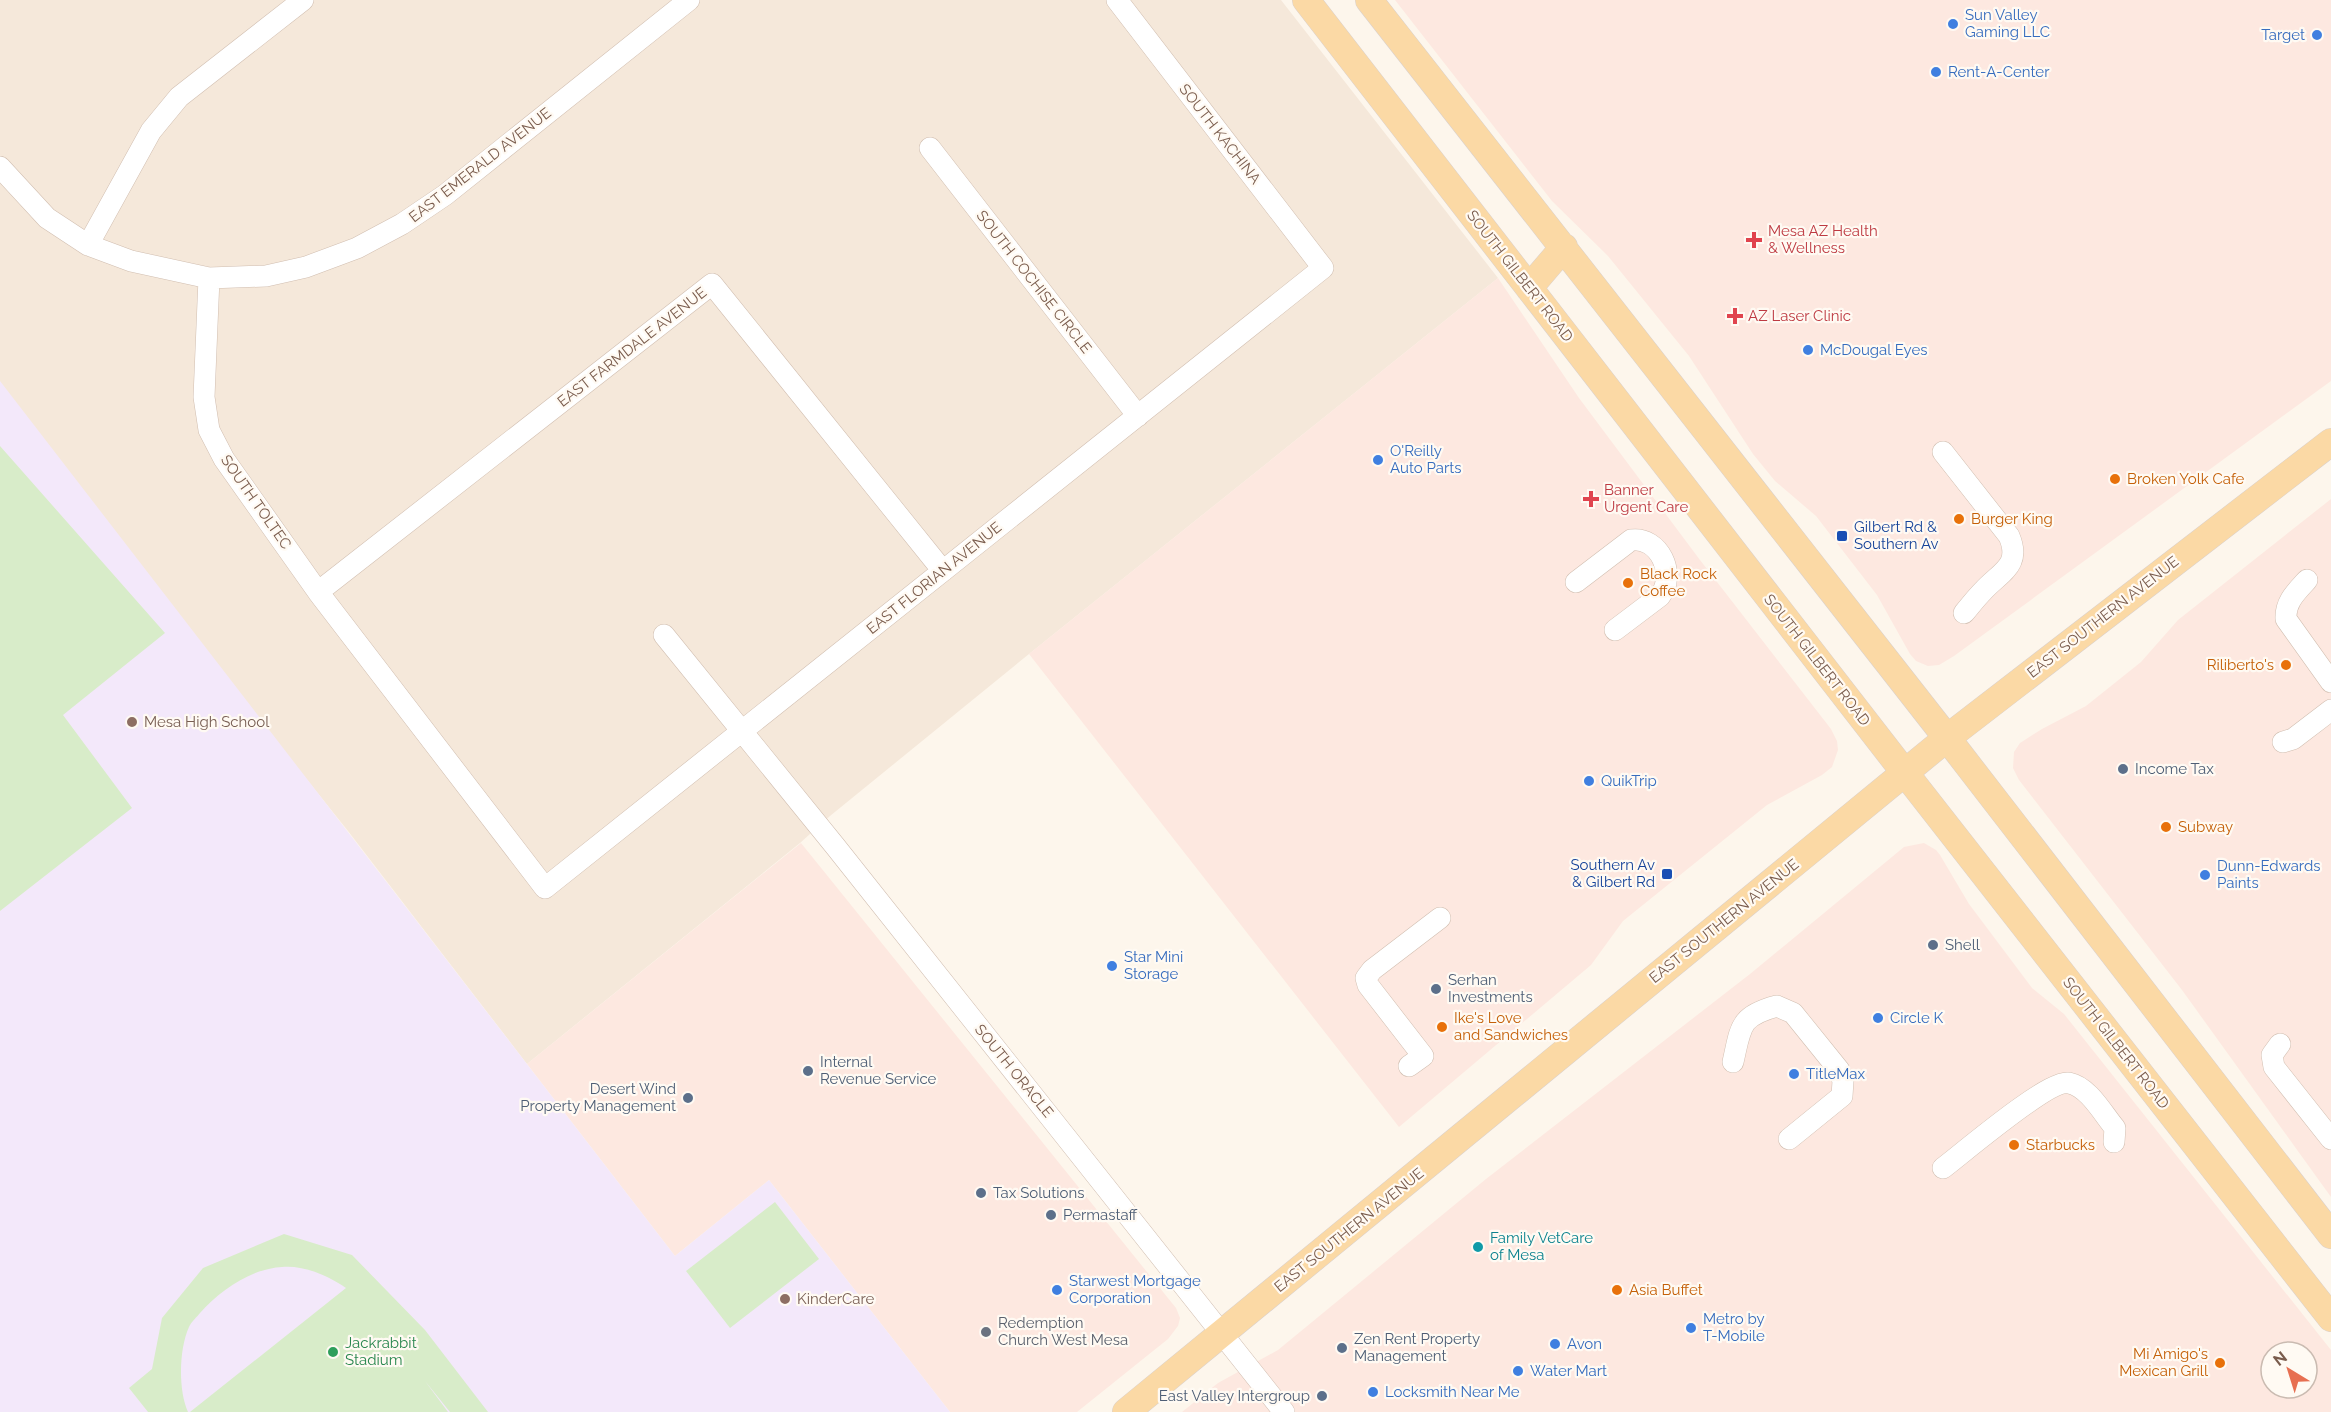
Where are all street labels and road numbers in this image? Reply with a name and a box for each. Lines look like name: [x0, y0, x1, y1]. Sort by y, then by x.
street label: SOUTH KACHINA: [1175, 80, 1265, 188]
street label: EAST EMERALD AVENUE: [405, 104, 555, 226]
street label: SOUTH COCHISE CIRCLE: [973, 207, 1095, 357]
street label: SOUTH GILBERT ROAD: [1463, 207, 1577, 346]
street label: EAST FARMDALE AVENUE: [554, 283, 710, 411]
street label: SOUTH TOLTEC: [217, 451, 295, 553]
street label: EAST FLORIAN AVENUE: [863, 518, 1005, 638]
street label: EAST SOUTHERN AVENUE: [2024, 552, 2182, 682]
street label: SOUTH GILBERT ROAD: [1760, 591, 1874, 730]
street label: EAST SOUTHERN AVENUE: [1646, 855, 1802, 987]
street label: SOUTH GILBERT ROAD: [2059, 974, 2173, 1113]
street label: SOUTH ORACLE: [971, 1021, 1057, 1121]
street label: EAST SOUTHERN AVENUE: [1271, 1164, 1427, 1296]

